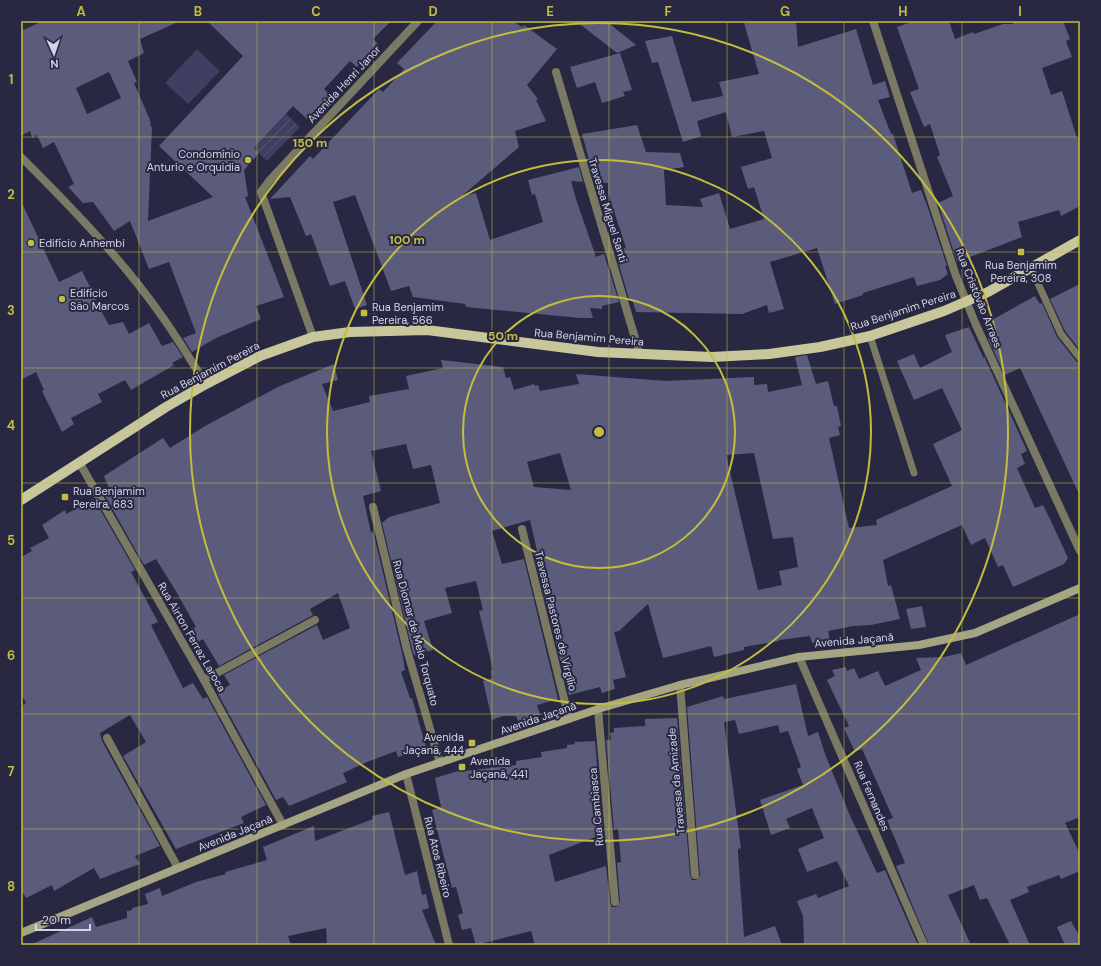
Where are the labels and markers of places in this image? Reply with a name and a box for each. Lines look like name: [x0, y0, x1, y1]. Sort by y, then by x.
place label: Condomínio Anturio e Orquidia: [147, 147, 240, 174]
marker: Condomínio Anturio e Orquidia: [243, 155, 253, 165]
place label: Edifício Anhembi: [39, 236, 125, 250]
marker: Edifício Anhembi: [26, 238, 36, 248]
marker: Rua Benjamim Pereira, 308: [1016, 247, 1026, 257]
place label: Rua Benjamim Pereira, 308: [985, 258, 1057, 285]
place label: Edifício São Marcos: [70, 286, 129, 313]
marker: Edifício São Marcos: [57, 294, 67, 304]
place label: Rua Benjamim Pereira, 566: [372, 300, 444, 327]
marker: Rua Benjamim Pereira, 566: [359, 308, 369, 318]
centre of rings: [592, 425, 606, 439]
place label: Rua Benjamim Pereira, 683: [73, 484, 145, 511]
marker: Rua Benjamim Pereira, 683: [60, 492, 70, 502]
place label: Avenida Jaçanã, 444: [403, 730, 464, 757]
marker: Avenida Jaçanã, 444: [467, 738, 477, 748]
place label: Avenida Jaçanã, 441: [470, 754, 528, 781]
marker: Avenida Jaçanã, 441: [457, 762, 467, 772]

